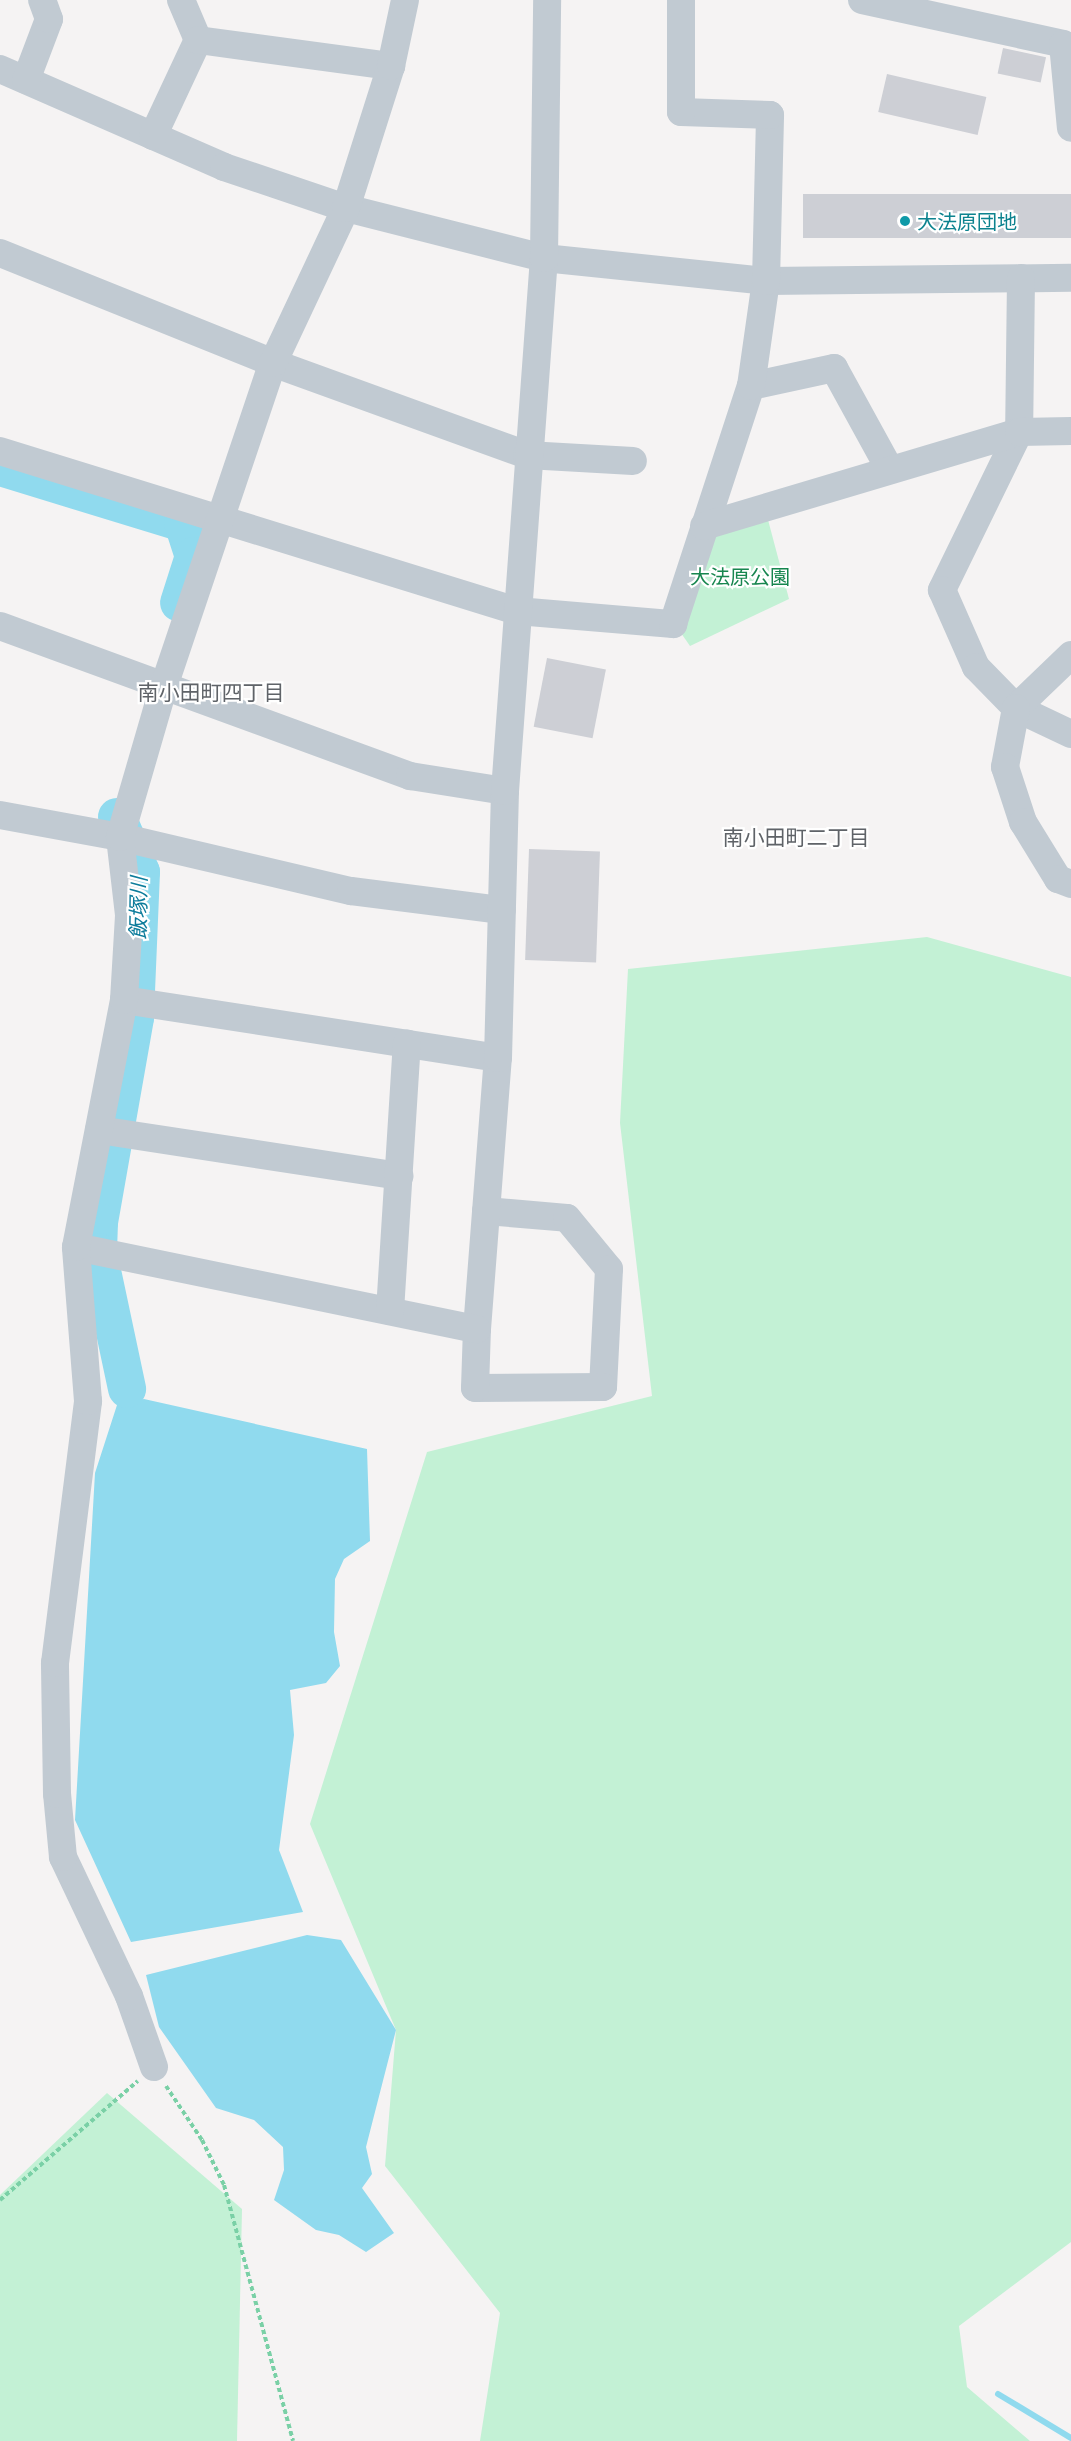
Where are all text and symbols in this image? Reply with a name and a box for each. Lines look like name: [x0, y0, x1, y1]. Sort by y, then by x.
place label: 大法原団地: [917, 209, 1017, 233]
marker: 大法原団地: [898, 214, 912, 228]
park label: 大法原公園: [690, 564, 790, 588]
district label: 南小田町四丁目: [138, 679, 284, 705]
district label: 南小田町二丁目: [723, 824, 869, 850]
water label: 飯塚川: [125, 876, 151, 940]

